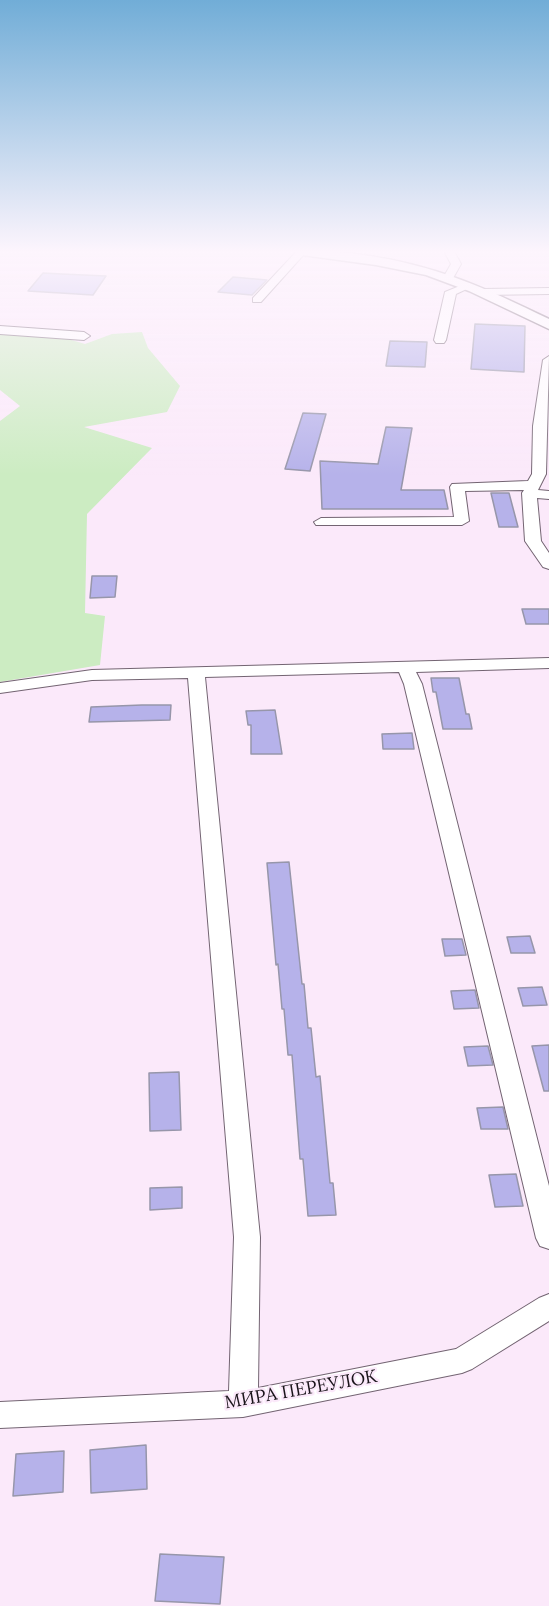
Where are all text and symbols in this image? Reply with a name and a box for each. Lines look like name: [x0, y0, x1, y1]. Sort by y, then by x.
street label: МИРА ПЕРЕУЛОК: [223, 1366, 379, 1414]

